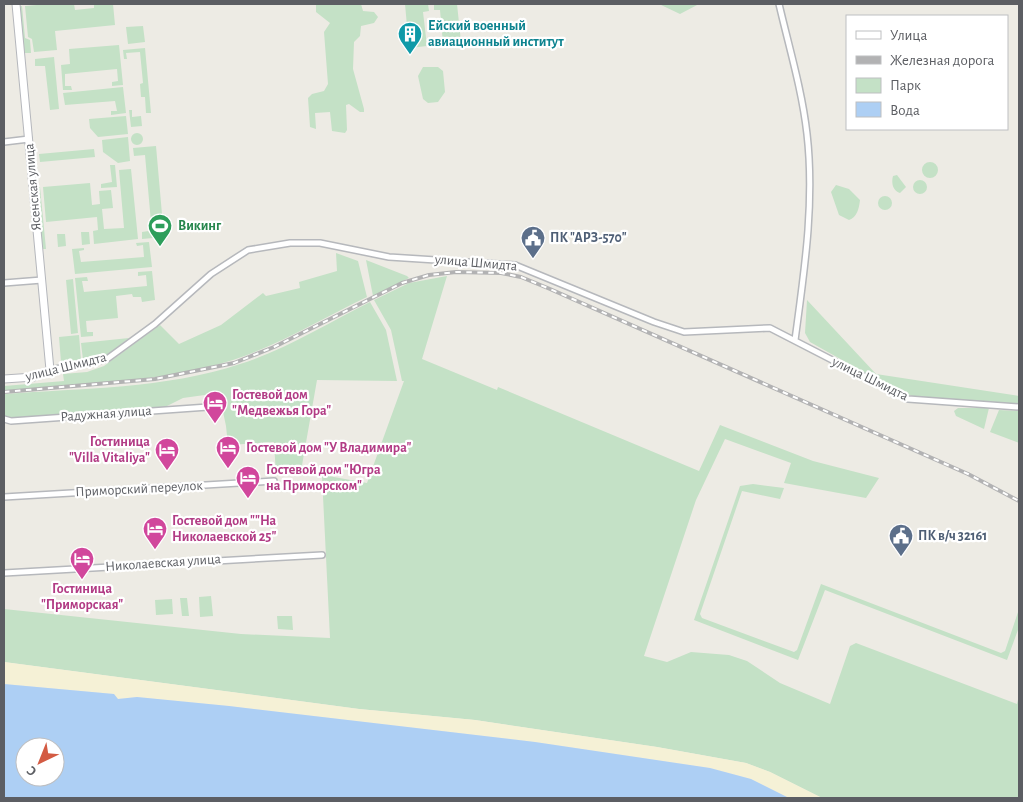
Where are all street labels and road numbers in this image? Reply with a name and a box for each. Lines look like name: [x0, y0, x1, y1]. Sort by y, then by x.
street label: Ясенская улица: [22, 142, 44, 231]
street label: улица Шмидта: [433, 252, 518, 274]
street label: улица Шмидта: [23, 350, 108, 384]
street label: улица Шмидта: [829, 354, 911, 404]
street label: Радужная улица: [60, 404, 153, 424]
street label: Приморский переулок: [75, 479, 204, 499]
street label: Николаевская улица: [105, 552, 222, 574]

